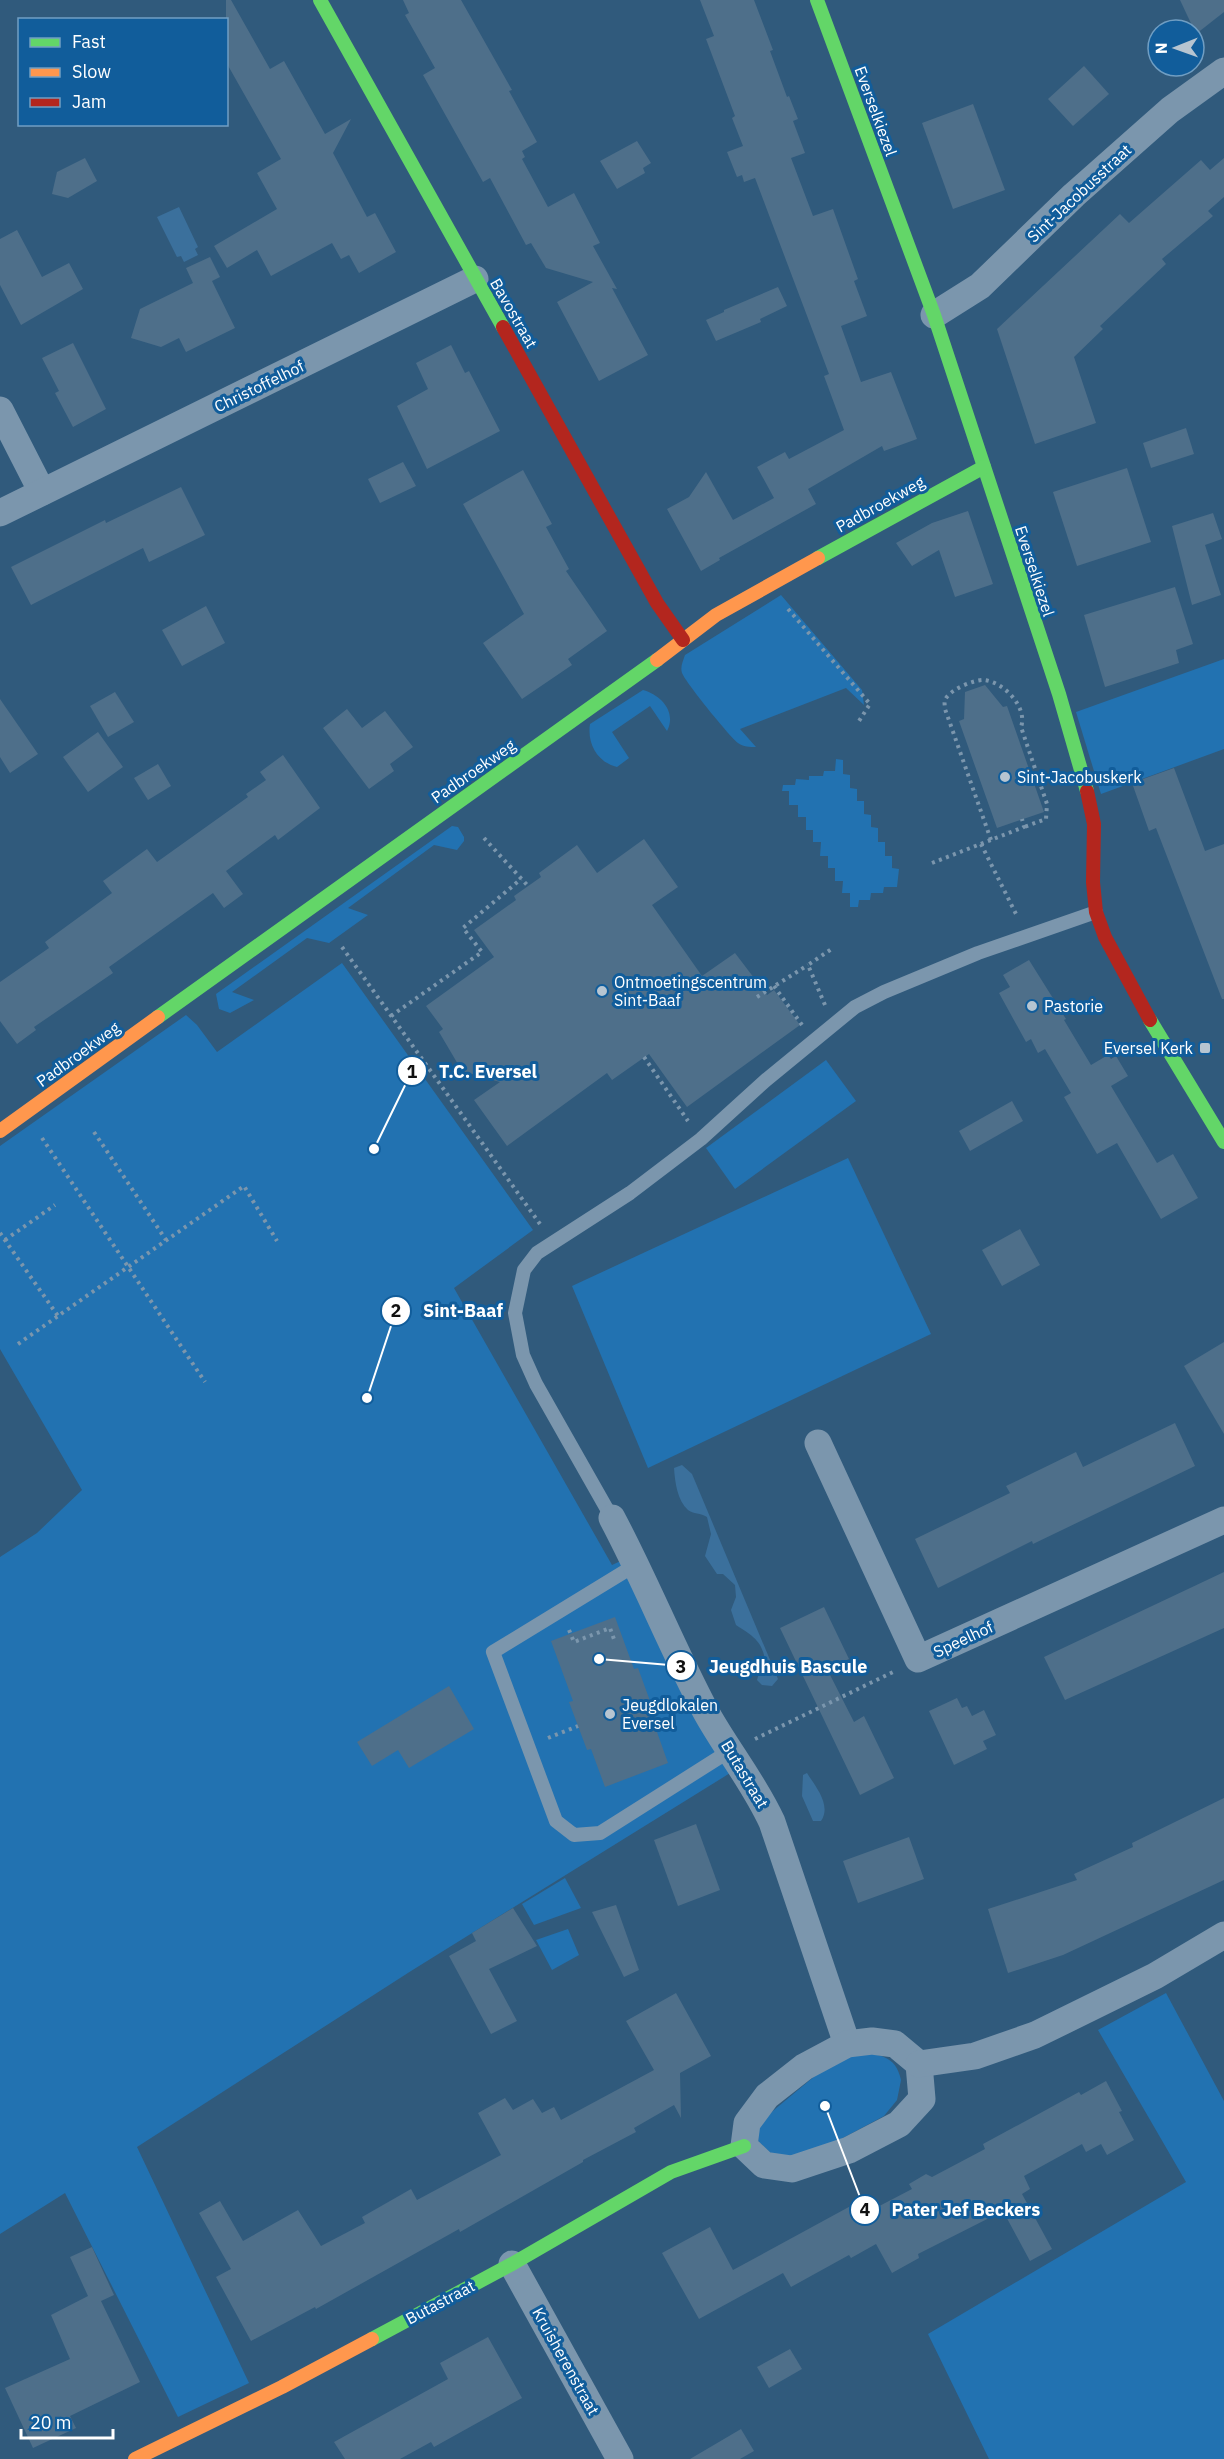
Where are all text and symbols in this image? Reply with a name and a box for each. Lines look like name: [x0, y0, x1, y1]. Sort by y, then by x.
legend: [18, 18, 228, 126]
north arrow: [1146, 18, 1206, 78]
text: Fast: [72, 30, 106, 53]
text: N: [1151, 42, 1171, 54]
text: Slow: [72, 60, 111, 83]
street label: Everselkiezel: [850, 63, 902, 159]
text: Jam: [72, 90, 107, 113]
street label: Sint-Jacobusstraat: [1023, 140, 1135, 246]
street label: Bavostraat: [486, 274, 542, 352]
street label: Christoffelhof: [211, 356, 307, 416]
street label: Padbroekweg: [832, 471, 928, 537]
street label: Everselkiezel: [1011, 523, 1059, 619]
street label: Padbroekweg: [427, 734, 519, 807]
place label: Sint-Jacobuskerk: [1017, 767, 1142, 787]
marker: Sint-Jacobuskerk: [998, 770, 1012, 784]
place label: Ontmoetingscentrum Sint-Baaf: [614, 972, 767, 1010]
marker: Ontmoetingscentrum Sint-Baaf: [595, 984, 609, 998]
place label: Pastorie: [1044, 996, 1103, 1016]
marker: Pastorie: [1025, 999, 1039, 1013]
street label: Padbroekweg: [32, 1017, 124, 1091]
place label: Eversel Kerk: [1104, 1038, 1194, 1058]
marker: Eversel Kerk: [1198, 1041, 1212, 1055]
callout: T.C. Eversel: [397, 1053, 549, 1089]
text: 1: [407, 1060, 418, 1083]
text: T.C. Eversel: [439, 1060, 538, 1083]
callout: Sint-Baaf: [381, 1293, 515, 1329]
text: 2: [391, 1299, 401, 1322]
text: Sint-Baaf: [423, 1299, 504, 1322]
street label: Speelhof: [930, 1616, 996, 1662]
callout: Jeugdhuis Bascule: [666, 1648, 879, 1684]
text: 3: [676, 1655, 686, 1678]
text: Jeugdhuis Bascule: [709, 1655, 867, 1678]
place label: Jeugdlokalen Eversel: [622, 1695, 718, 1733]
marker: Jeugdlokalen Eversel: [603, 1707, 617, 1721]
street label: Butastraat: [717, 1736, 773, 1812]
callout: Pater Jef Beckers: [850, 2192, 1053, 2228]
text: 4: [860, 2198, 871, 2221]
text: Pater Jef Beckers: [892, 2198, 1040, 2221]
street label: Butastraat: [402, 2275, 478, 2329]
street label: Kruisherenstraat: [528, 2304, 604, 2418]
scale bar: [21, 2402, 112, 2440]
text: 20 m: [30, 2411, 72, 2434]

